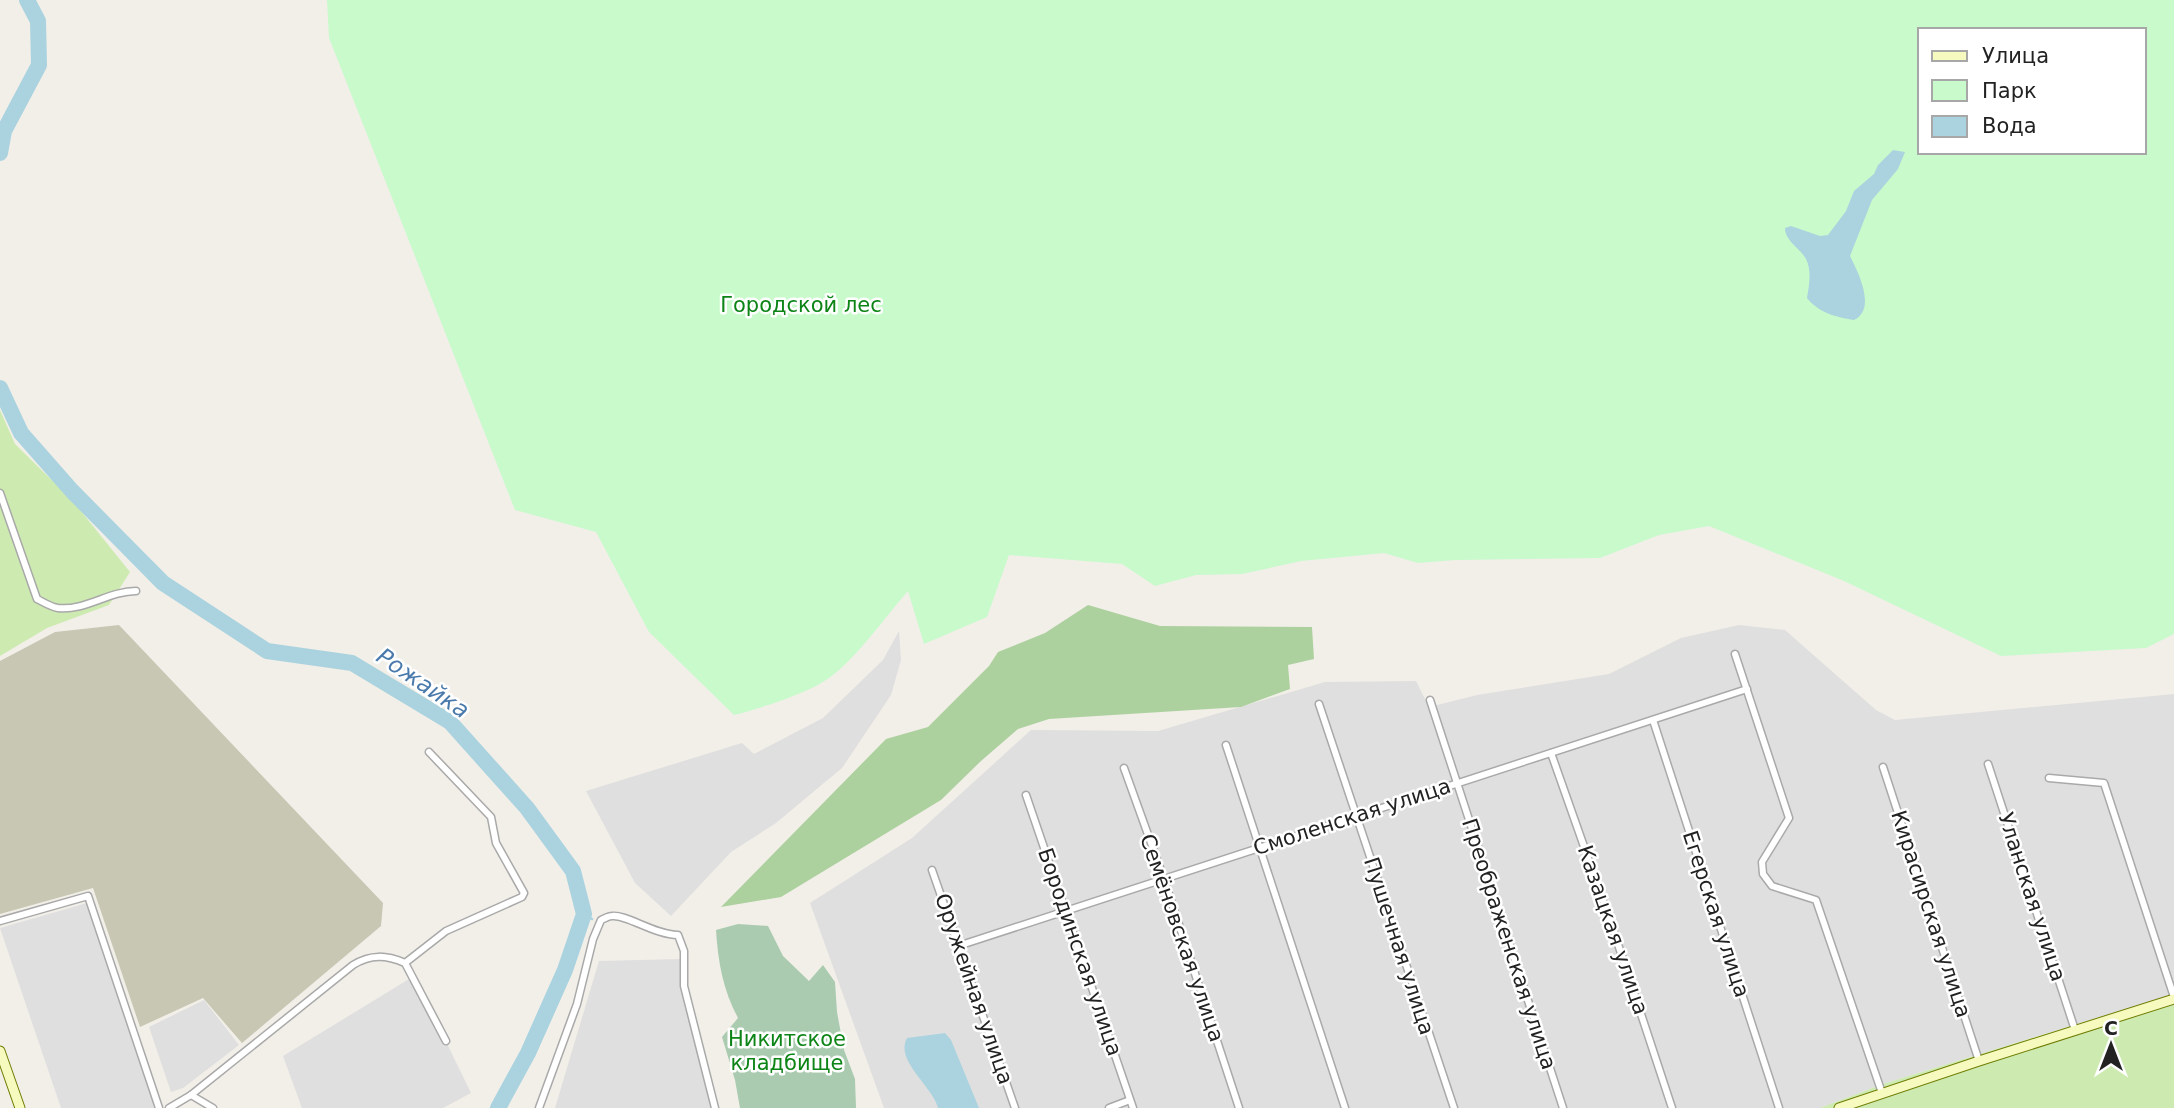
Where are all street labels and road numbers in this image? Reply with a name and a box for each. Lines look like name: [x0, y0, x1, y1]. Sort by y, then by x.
street label: Смоленская улица: [1250, 774, 1454, 860]
street label: Кирасирская улица: [1886, 807, 1976, 1021]
street label: Уланская улица: [1993, 810, 2071, 984]
street label: Преображенская улица: [1457, 815, 1561, 1073]
street label: Егерская улица: [1678, 828, 1754, 1000]
street label: Семёновская улица: [1135, 831, 1229, 1045]
street label: Казацкая улица: [1573, 842, 1653, 1018]
street label: Бородинская улица: [1033, 845, 1127, 1059]
street label: Пушечная улица: [1359, 854, 1439, 1038]
street label: Оружейная улица: [930, 890, 1018, 1088]

